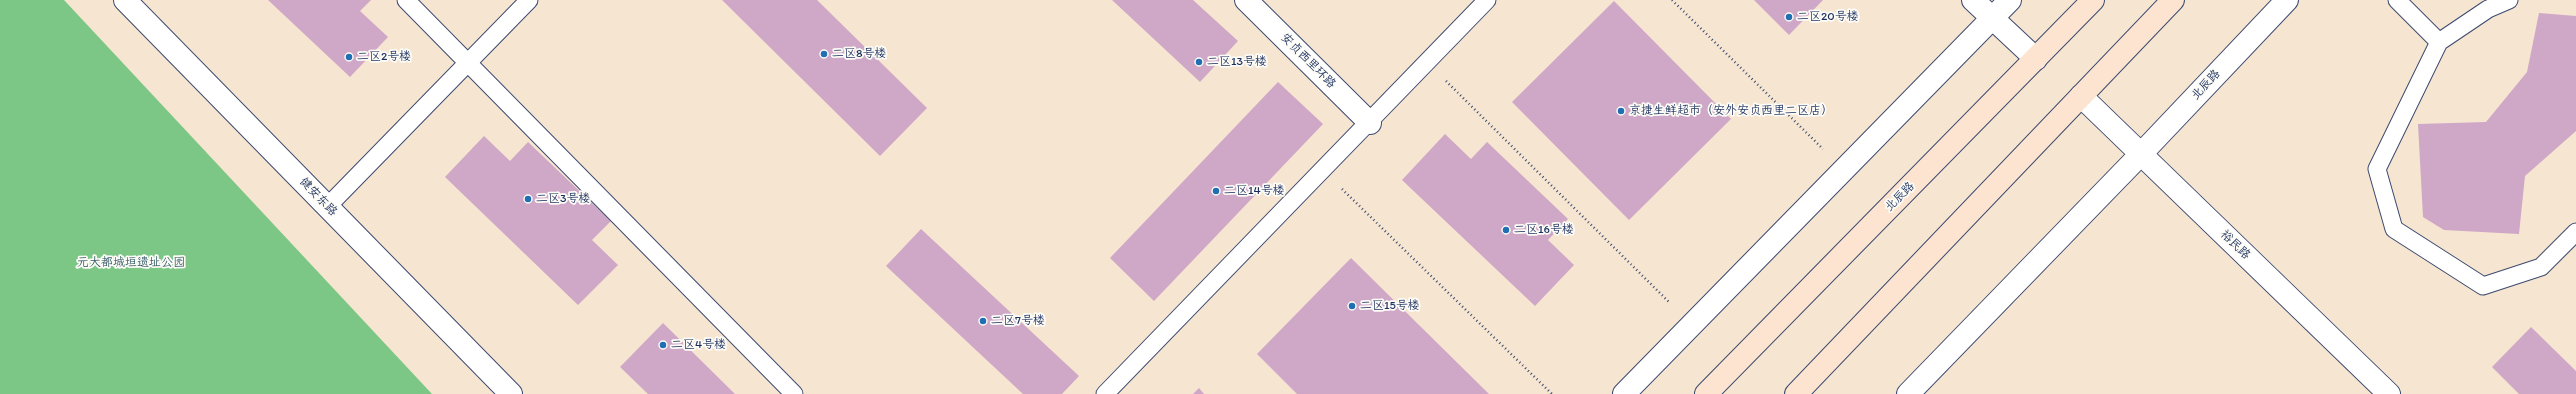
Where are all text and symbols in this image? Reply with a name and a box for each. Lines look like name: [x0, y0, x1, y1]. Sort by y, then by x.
place label: 二区20号楼: [1797, 10, 1859, 24]
marker: 二区20号楼: [1784, 12, 1794, 22]
street label: 安贞西里环路: [1277, 30, 1339, 92]
place label: 二区8号楼: [832, 47, 887, 61]
marker: 二区8号楼: [819, 49, 829, 59]
place label: 二区2号楼: [357, 50, 411, 64]
marker: 二区2号楼: [344, 52, 354, 62]
place label: 二区13号楼: [1207, 55, 1267, 69]
marker: 二区13号楼: [1194, 57, 1204, 67]
street label: 北辰路: [2188, 67, 2224, 103]
place label: 京捷生鲜超市（安外安贞西里二区店）: [1629, 104, 1833, 118]
marker: 京捷生鲜超市（安外安贞西里二区店）: [1616, 106, 1626, 116]
street label: 健安东路: [296, 175, 340, 219]
street label: 北辰路: [1882, 179, 1918, 215]
place label: 二区14号楼: [1224, 184, 1285, 198]
marker: 二区14号楼: [1211, 186, 1221, 196]
place label: 二区3号楼: [536, 192, 591, 206]
marker: 二区3号楼: [523, 194, 533, 204]
place label: 二区16号楼: [1514, 223, 1574, 237]
marker: 二区16号楼: [1501, 225, 1511, 235]
street label: 裕民路: [2217, 227, 2253, 263]
park label: 元大都城垣遗址公园: [77, 256, 185, 270]
place label: 二区15号楼: [1360, 299, 1420, 313]
marker: 二区15号楼: [1347, 301, 1357, 311]
place label: 二区7号楼: [991, 314, 1045, 328]
marker: 二区7号楼: [978, 316, 988, 326]
place label: 二区4号楼: [671, 338, 726, 352]
marker: 二区4号楼: [658, 340, 668, 350]

